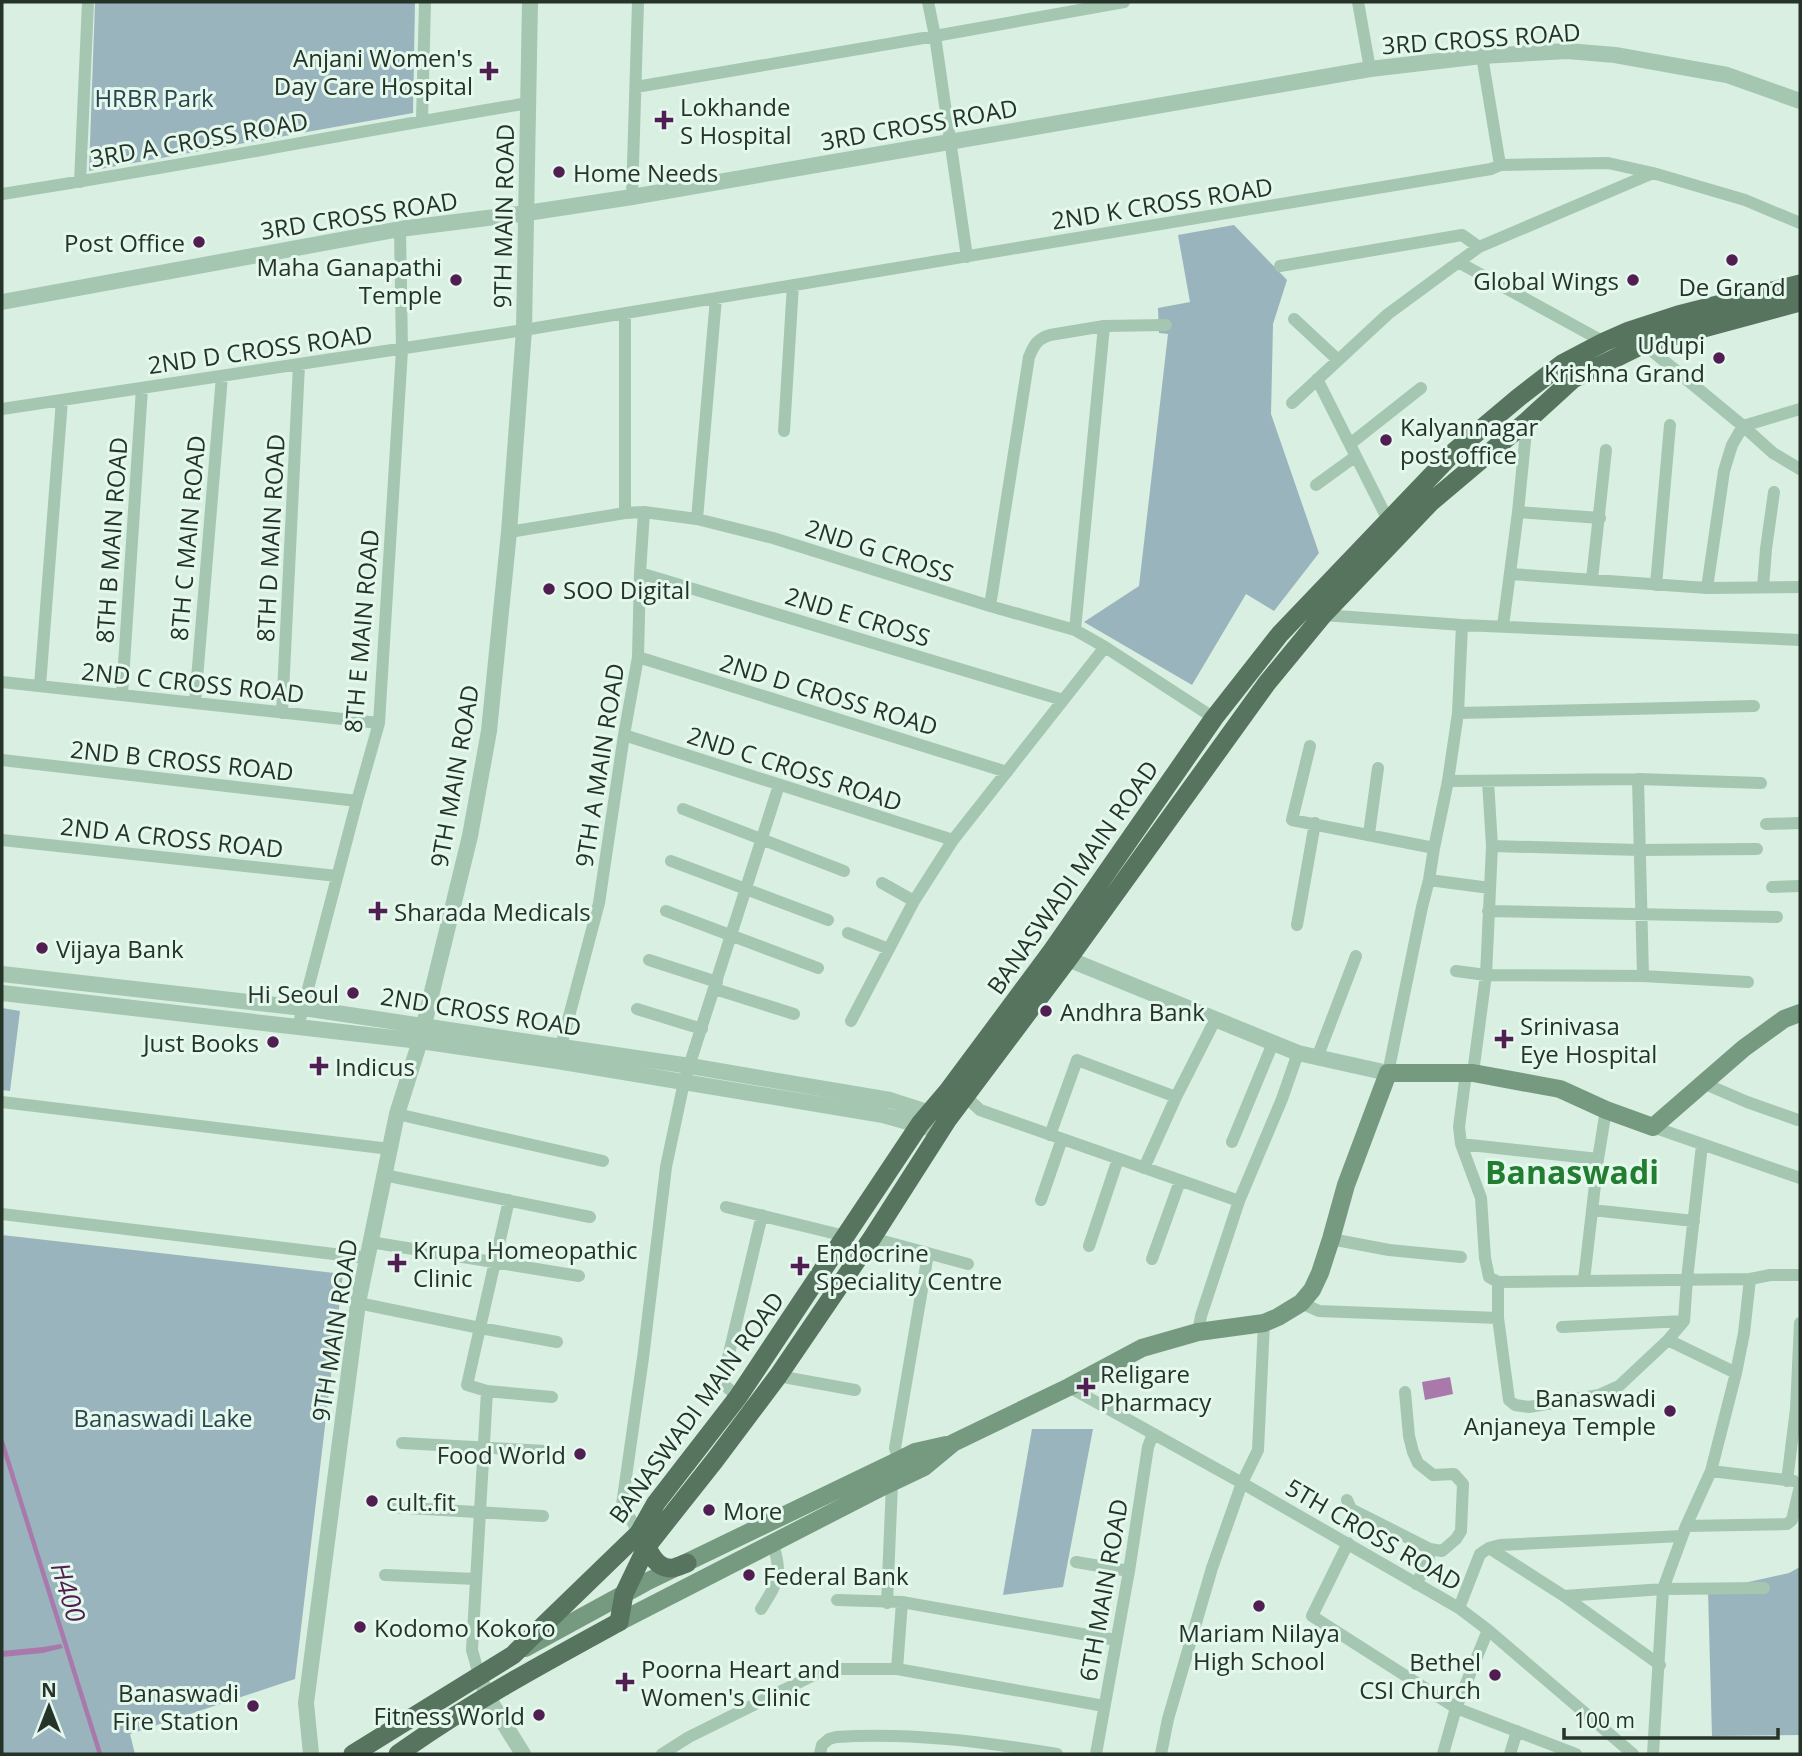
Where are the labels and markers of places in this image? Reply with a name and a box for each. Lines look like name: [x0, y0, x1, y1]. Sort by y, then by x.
place label: Anjani Women's Day Care Hospital: [274, 41, 473, 102]
marker: Anjani Women's Day Care Hospital: [479, 61, 499, 81]
place label: Lokhande S Hospital: [680, 90, 792, 151]
marker: Lokhande S Hospital: [654, 110, 674, 130]
place label: Home Needs: [573, 156, 718, 189]
marker: Home Needs: [551, 164, 567, 180]
place label: Post Office: [64, 226, 185, 259]
marker: Post Office: [191, 234, 207, 250]
place label: Maha Ganapathi Temple: [257, 250, 442, 311]
marker: De Grand: [1724, 252, 1740, 268]
place label: Global Wings: [1473, 264, 1619, 297]
place label: De Grand: [1678, 270, 1786, 303]
marker: Maha Ganapathi Temple: [448, 272, 464, 288]
marker: Global Wings: [1625, 272, 1641, 288]
place label: Udupi Krishna Grand: [1544, 328, 1705, 389]
marker: Udupi Krishna Grand: [1711, 350, 1727, 366]
place label: Kalyannagar post office: [1400, 410, 1539, 471]
marker: Kalyannagar post office: [1378, 432, 1394, 448]
place label: SOO Digital: [563, 573, 690, 606]
marker: SOO Digital: [541, 581, 557, 597]
place label: Sharada Medicals: [394, 895, 591, 928]
marker: Sharada Medicals: [368, 901, 388, 921]
place label: Vijaya Bank: [56, 932, 184, 965]
marker: Vijaya Bank: [34, 940, 50, 956]
place label: Hi Seoul: [247, 977, 339, 1010]
marker: Hi Seoul: [345, 985, 361, 1001]
place label: Andhra Bank: [1060, 995, 1205, 1028]
marker: Andhra Bank: [1038, 1003, 1054, 1019]
place label: Srinivasa Eye Hospital: [1520, 1009, 1657, 1070]
place label: Just Books: [141, 1026, 259, 1059]
marker: Srinivasa Eye Hospital: [1494, 1029, 1514, 1049]
marker: Just Books: [265, 1034, 281, 1050]
place label: Indicus: [335, 1050, 415, 1083]
marker: Indicus: [309, 1056, 329, 1076]
place label: Krupa Homeopathic Clinic: [413, 1233, 638, 1294]
place label: Endocrine Speciality Centre: [816, 1236, 1002, 1297]
marker: Krupa Homeopathic Clinic: [387, 1253, 407, 1273]
marker: Endocrine Speciality Centre: [790, 1256, 810, 1276]
place label: Religare Pharmacy: [1100, 1357, 1212, 1418]
marker: Religare Pharmacy: [1078, 1379, 1094, 1395]
place label: Banaswadi Anjaneya Temple: [1464, 1381, 1656, 1442]
marker: Banaswadi Anjaneya Temple: [1662, 1403, 1678, 1419]
place label: Food World: [437, 1438, 566, 1471]
marker: Food World: [572, 1446, 588, 1462]
place label: cult.fit: [386, 1485, 456, 1518]
marker: cult.fit: [364, 1493, 380, 1509]
place label: More: [723, 1494, 782, 1527]
marker: More: [701, 1502, 717, 1518]
place label: Federal Bank: [763, 1559, 909, 1592]
marker: Federal Bank: [741, 1567, 757, 1583]
marker: Mariam Nilaya High School: [1251, 1598, 1267, 1614]
place label: Kodomo Kokoro: [374, 1611, 556, 1644]
place label: Mariam Nilaya High School: [1178, 1616, 1340, 1677]
marker: Kodomo Kokoro: [352, 1619, 368, 1635]
place label: Bethel CSI Church: [1359, 1645, 1481, 1706]
place label: Poorna Heart and Women's Clinic: [641, 1652, 840, 1713]
marker: Bethel CSI Church: [1487, 1667, 1503, 1683]
marker: Poorna Heart and Women's Clinic: [615, 1672, 635, 1692]
place label: Banaswadi Fire Station: [112, 1676, 239, 1737]
marker: Banaswadi Fire Station: [245, 1698, 261, 1714]
place label: Fitness World: [374, 1699, 525, 1732]
marker: Fitness World: [531, 1707, 547, 1723]

